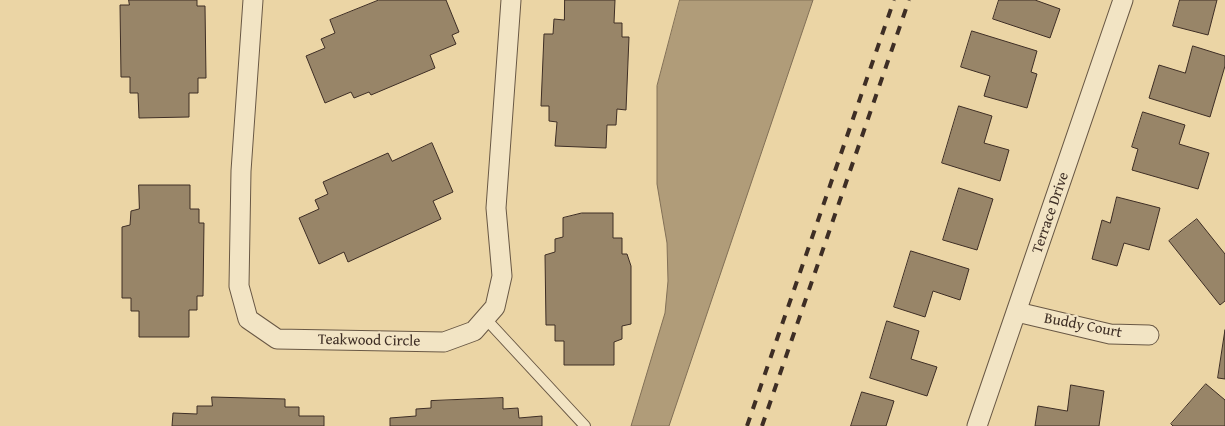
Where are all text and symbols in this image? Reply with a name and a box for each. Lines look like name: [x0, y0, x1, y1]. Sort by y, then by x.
street label: Terrace Drive: [1029, 170, 1073, 256]
street label: Buddy Court: [1043, 310, 1123, 342]
street label: Teakwood Circle: [318, 331, 420, 351]

